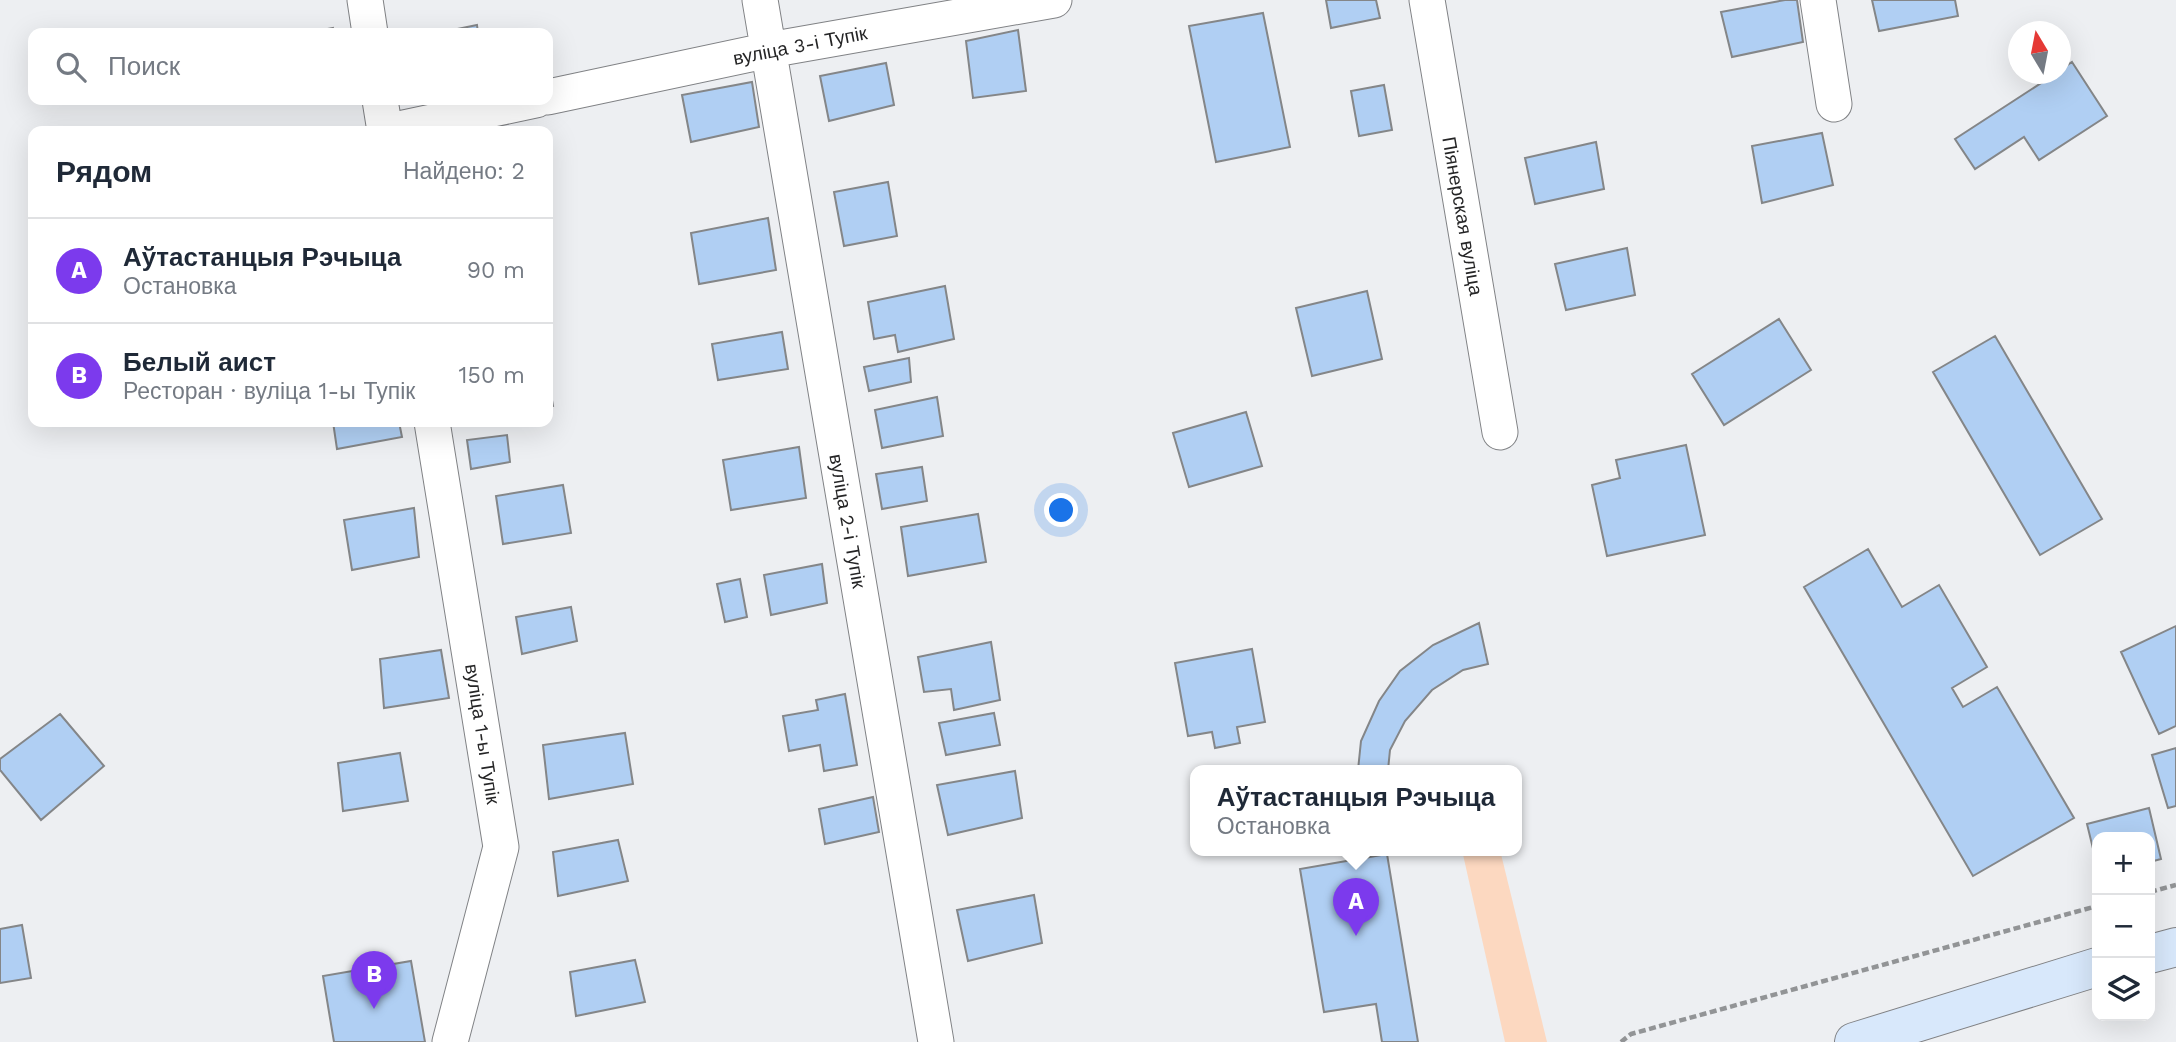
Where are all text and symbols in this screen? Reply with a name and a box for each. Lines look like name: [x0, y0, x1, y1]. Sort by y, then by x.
street label: вуліца 3-і Тупік: [731, 21, 870, 70]
north arrow: [2008, 21, 2071, 84]
search box: [28, 28, 553, 105]
icon: search: [52, 48, 90, 86]
text: Поиск: [108, 51, 180, 81]
street label: Піянерская вуліца: [1437, 135, 1488, 298]
text: Рядом: [56, 154, 152, 189]
text: Найдено: 2: [403, 158, 525, 185]
text: Аўтастанцыя Рэчыца: [123, 242, 401, 272]
text: A: [71, 257, 87, 284]
text: 90 m: [467, 257, 525, 284]
text: Остановка: [123, 273, 237, 300]
text: Белый аист: [123, 347, 276, 377]
text: B: [71, 362, 87, 389]
text: 150 m: [459, 362, 525, 389]
text: Ресторан · вуліца 1-ы Тупік: [123, 378, 415, 405]
street label: вуліца 2-і Тупік: [824, 452, 871, 591]
your location: [1044, 493, 1078, 527]
street label: вуліца 1-ы Тупік: [460, 662, 505, 807]
popup: [1190, 765, 1522, 856]
text: Аўтастанцыя Рэчыца: [1217, 782, 1495, 812]
text: Остановка: [1217, 813, 1330, 840]
map controls: [2092, 832, 2155, 1021]
button: +: [2092, 832, 2155, 895]
pin: A: [1333, 878, 1379, 936]
button: −: [2092, 895, 2155, 958]
pin: B: [351, 951, 397, 1009]
button: layers: [2092, 958, 2155, 1021]

